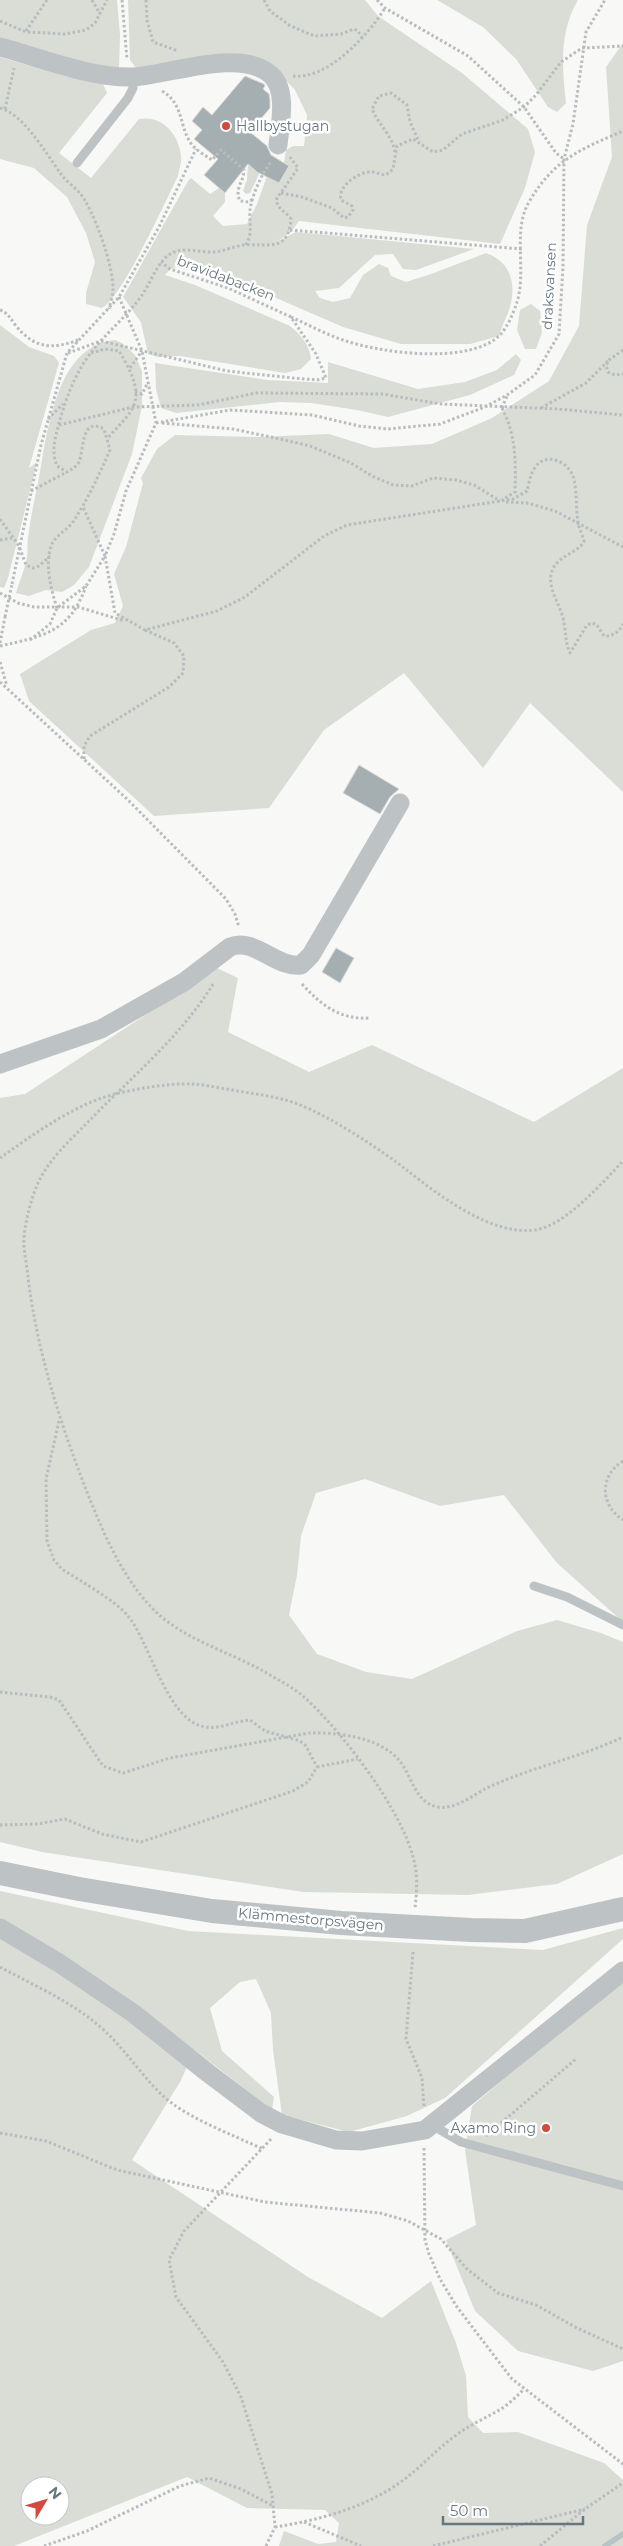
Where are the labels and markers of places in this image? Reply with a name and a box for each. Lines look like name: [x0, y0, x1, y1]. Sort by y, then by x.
place label: Hallbystugan: [236, 117, 329, 135]
marker: Hallbystugan: [220, 120, 232, 132]
place label: Axamo Ring: [451, 2119, 536, 2137]
marker: Axamo Ring: [540, 2122, 552, 2134]

